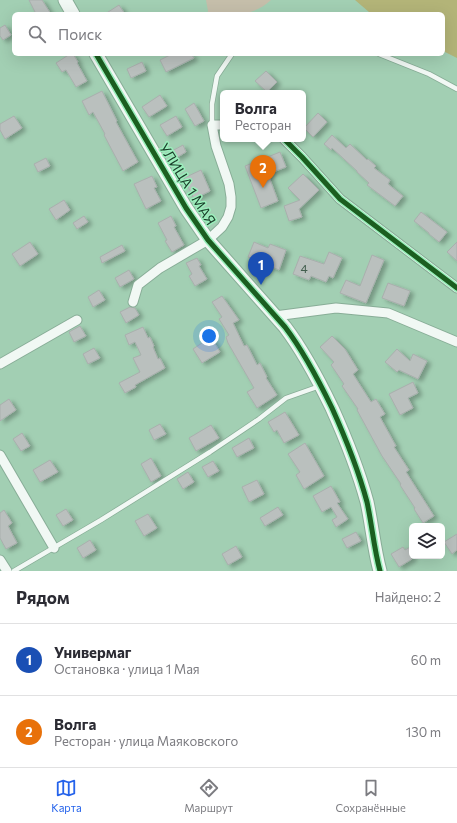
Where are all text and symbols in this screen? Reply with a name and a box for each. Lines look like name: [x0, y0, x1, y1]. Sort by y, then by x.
search box: [12, 12, 445, 56]
icon: search: [26, 23, 48, 45]
text: Поиск: [58, 25, 102, 43]
popup: [220, 90, 306, 142]
text: Волга: [235, 99, 277, 117]
text: Ресторан: [235, 117, 291, 133]
street label: УЛИЦА 1 МАЯ: [156, 140, 220, 228]
pin: 2: [250, 155, 276, 188]
pin: 1: [248, 252, 274, 285]
house number: 4: [300, 261, 308, 275]
your location: [199, 326, 219, 346]
map controls: [409, 523, 445, 559]
button: layers: [409, 523, 445, 559]
text: Рядом: [16, 587, 70, 608]
text: Найдено: 2: [375, 589, 441, 605]
text: Универмаг: [54, 643, 131, 661]
text: 1: [26, 652, 32, 668]
text: 60 m: [411, 652, 441, 668]
text: Остановка · улица 1 Мая: [54, 661, 200, 677]
text: Волга: [54, 715, 96, 733]
text: 2: [25, 724, 33, 740]
text: 130 m: [406, 724, 441, 740]
text: Ресторан · улица Маяковского: [54, 733, 238, 749]
tab: Карта: [51, 777, 82, 814]
tab: Маршрут: [184, 777, 233, 814]
tab: Сохранённые: [336, 777, 406, 814]

